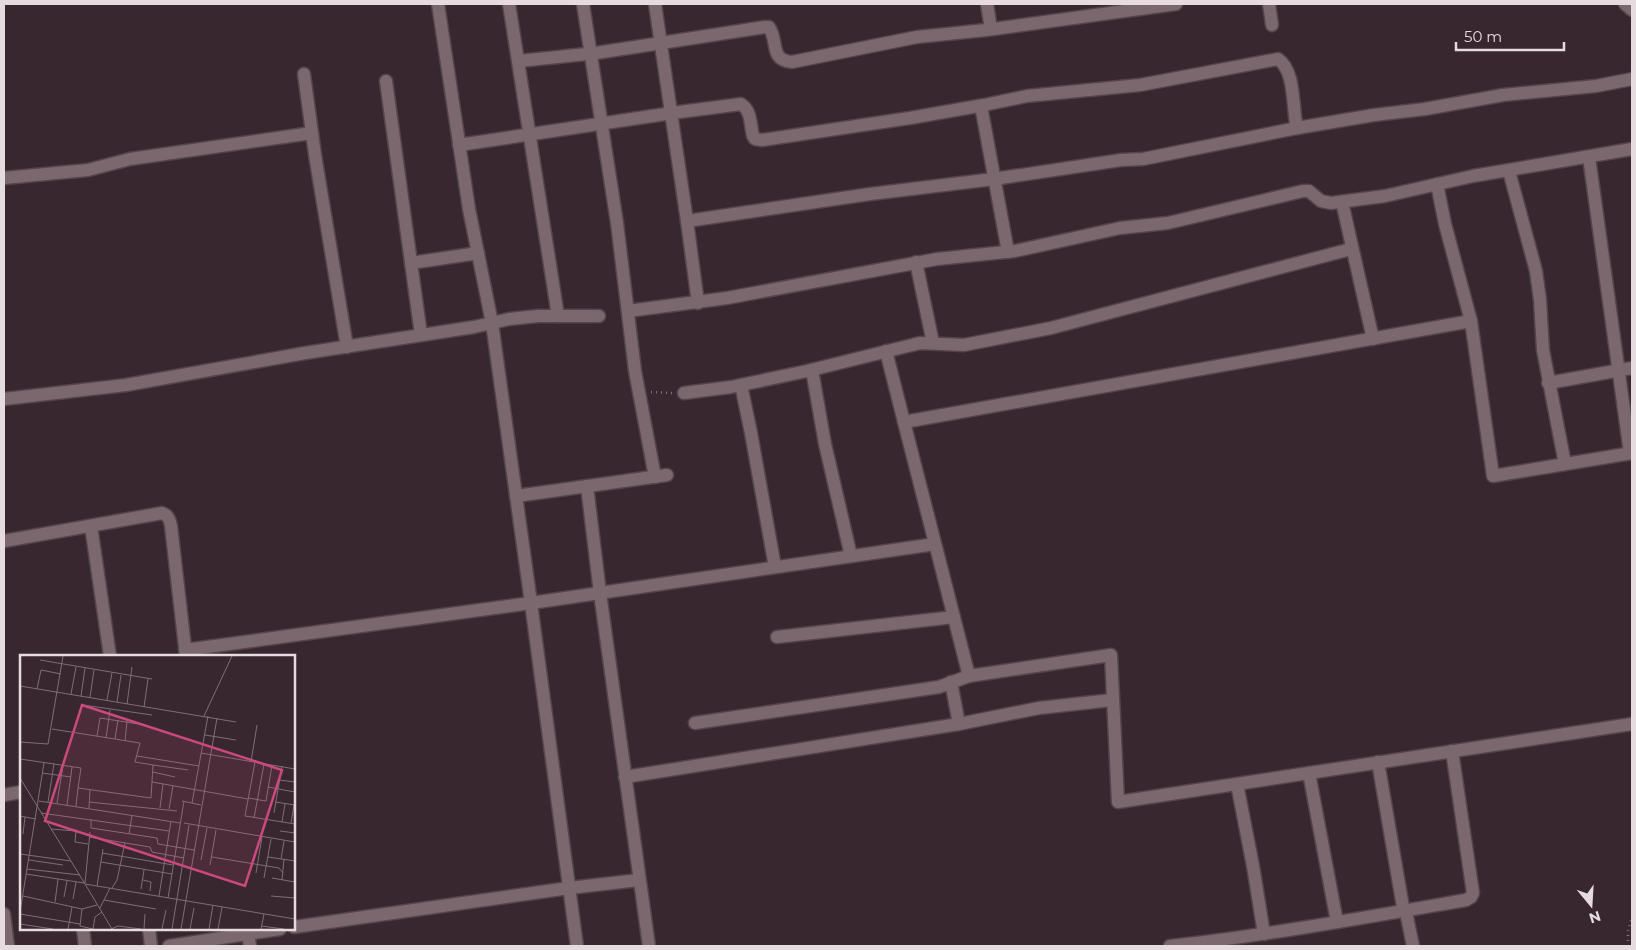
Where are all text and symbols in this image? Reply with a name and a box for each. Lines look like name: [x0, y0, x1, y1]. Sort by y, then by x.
scale bar: [1456, 20, 1564, 52]
text: 50 m: [1464, 27, 1502, 46]
inset map: [20, 655, 295, 930]
north arrow: [1566, 880, 1616, 930]
text: N: [1587, 907, 1603, 928]

